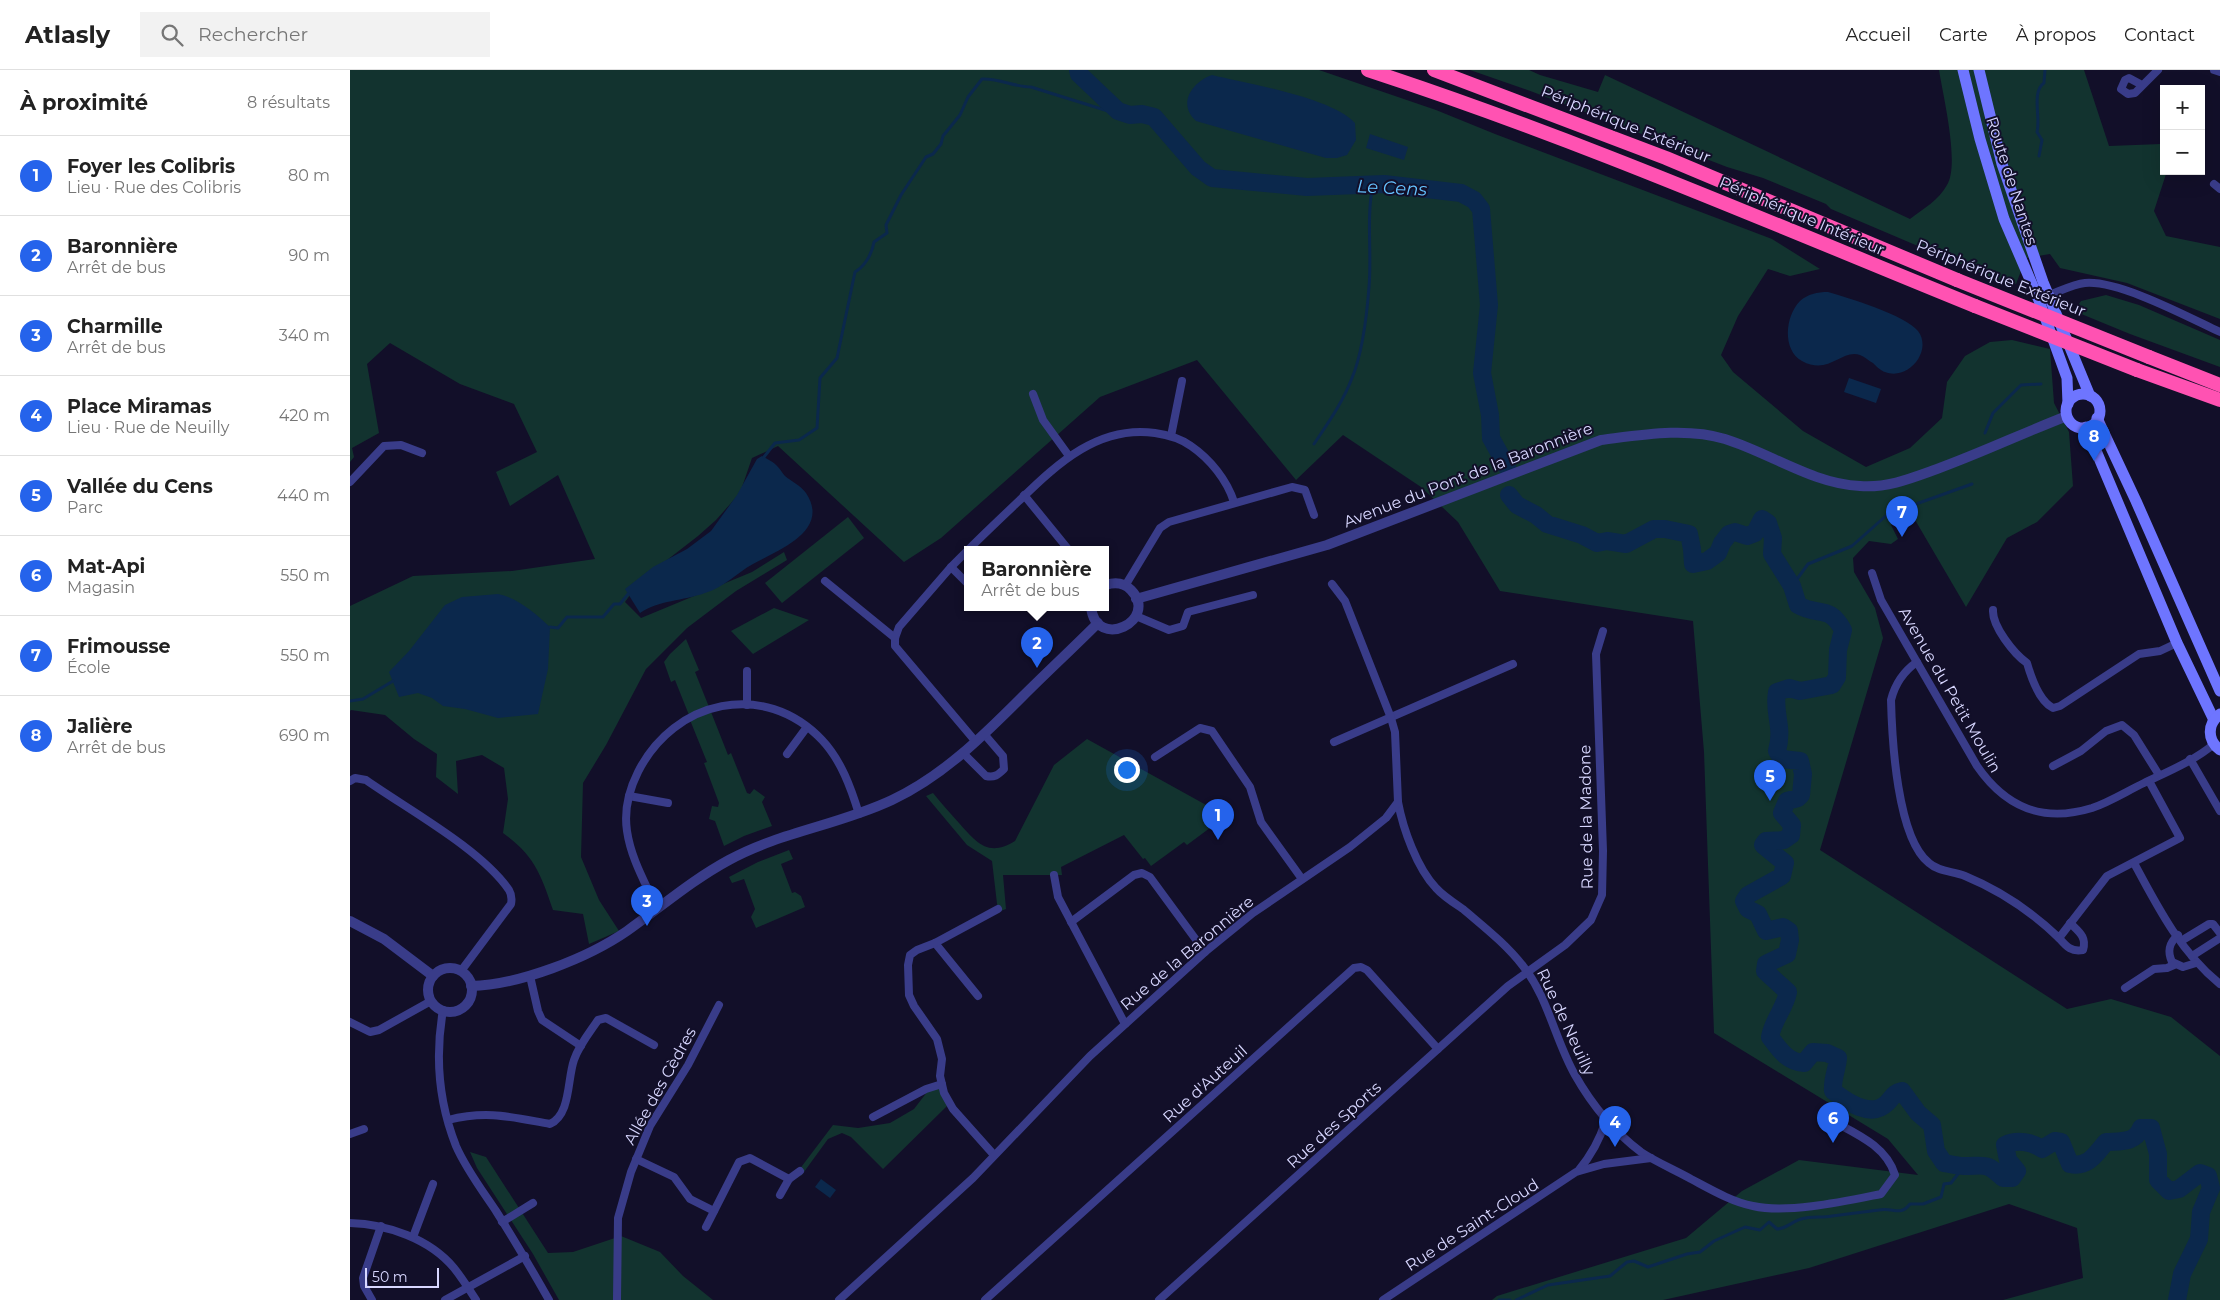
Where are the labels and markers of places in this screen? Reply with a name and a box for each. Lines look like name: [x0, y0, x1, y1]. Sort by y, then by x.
pin: 8: [2078, 420, 2110, 461]
pin: 7: [1886, 496, 1918, 537]
pin: 2: [1021, 627, 1053, 668]
pin: 5: [1754, 760, 1786, 801]
pin: 1: [1202, 799, 1234, 840]
pin: 3: [631, 885, 663, 926]
pin: 6: [1817, 1102, 1849, 1143]
pin: 4: [1599, 1106, 1631, 1147]

